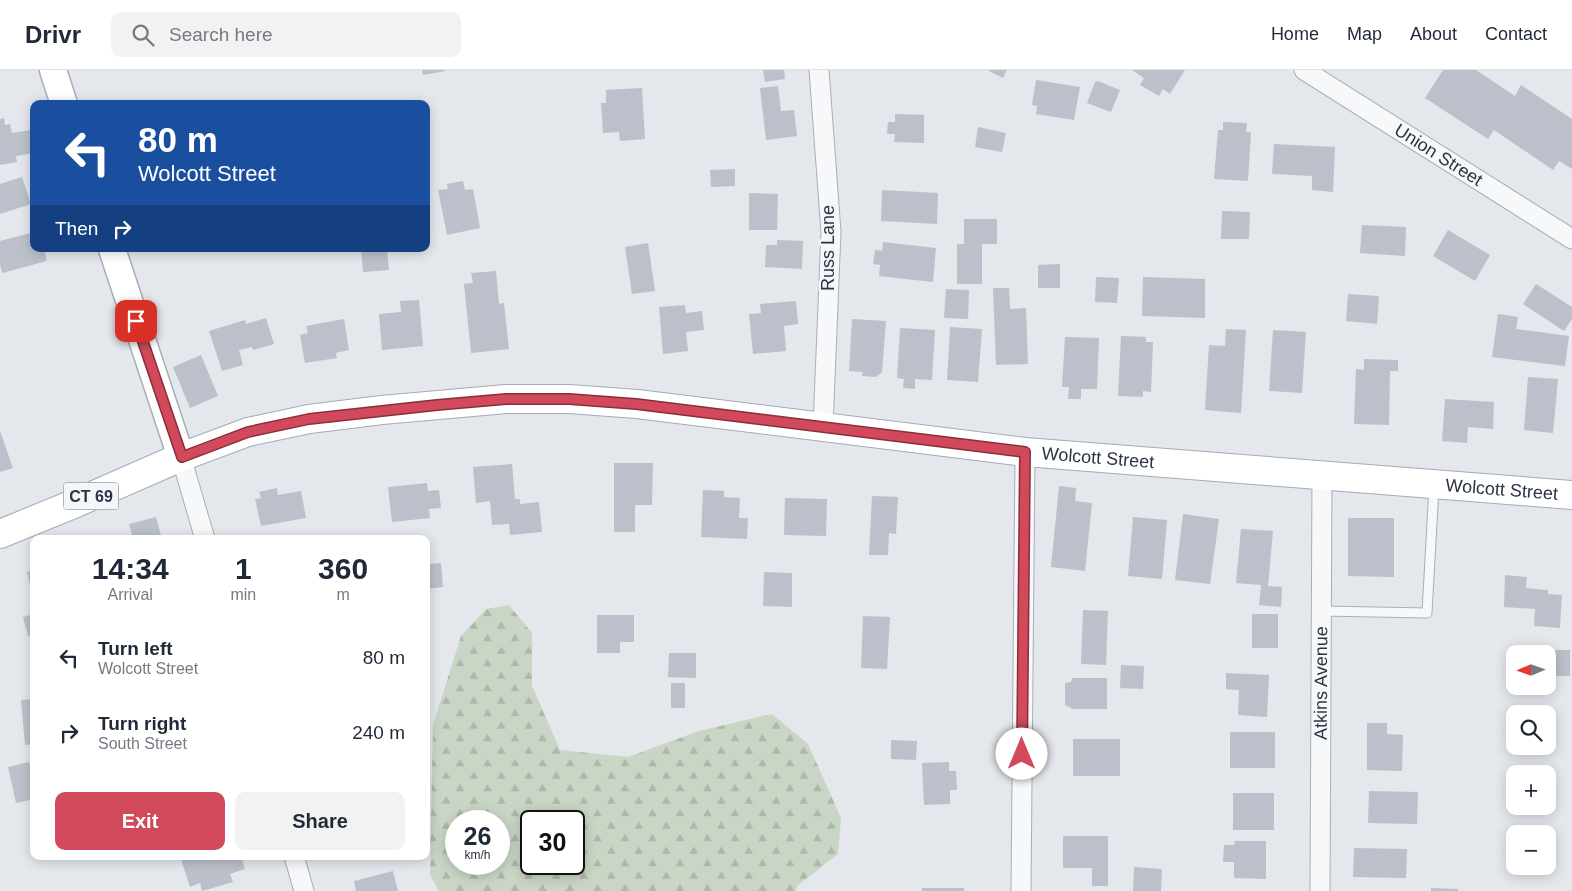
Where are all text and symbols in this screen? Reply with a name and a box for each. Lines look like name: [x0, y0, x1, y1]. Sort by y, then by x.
search box: [111, 12, 461, 57]
text: Drivr: [25, 21, 81, 48]
icon: search: [129, 21, 157, 49]
text: Search here: [169, 24, 273, 45]
text: Home: [1271, 24, 1319, 44]
text: Map: [1347, 24, 1382, 44]
text: About: [1410, 24, 1457, 44]
text: Contact: [1485, 24, 1547, 44]
icon: left: [55, 120, 120, 185]
text: 80 m: [138, 120, 218, 159]
street label: Union Street: [1391, 120, 1486, 190]
text: Wolcott Street: [138, 161, 276, 186]
street label: Russ Lane: [818, 205, 838, 291]
icon: right: [108, 215, 136, 243]
text: Then: [55, 218, 98, 239]
pin: [115, 300, 157, 342]
icon: arrive: [122, 307, 150, 335]
street label: Wolcott Street: [1041, 443, 1155, 472]
street label: Wolcott Street: [1445, 475, 1559, 504]
road number: CT 69: [64, 482, 118, 510]
text: 14:34: [92, 552, 169, 585]
text: 1: [235, 552, 252, 585]
text: 360: [318, 552, 368, 585]
text: Arrival: [108, 586, 153, 603]
text: min: [230, 586, 256, 603]
text: m: [336, 586, 350, 603]
street label: Atkins Avenue: [1311, 626, 1331, 740]
text: Turn left: [98, 638, 173, 659]
icon: left: [55, 644, 83, 672]
north arrow: [1506, 645, 1556, 695]
map controls: [1506, 645, 1556, 875]
text: 80 m: [363, 647, 405, 668]
text: Wolcott Street: [98, 660, 198, 677]
button: search: [1506, 705, 1556, 755]
text: Turn right: [98, 713, 186, 734]
icon: right: [55, 719, 83, 747]
text: 240 m: [352, 722, 405, 743]
position arrow: [995, 727, 1047, 779]
text: South Street: [98, 735, 187, 752]
button: +: [1506, 765, 1556, 815]
button: Exit: [55, 792, 225, 850]
button: Share: [235, 792, 405, 850]
speed limit sign: 30: [520, 810, 585, 875]
text: 26: [464, 822, 491, 850]
button: −: [1506, 825, 1556, 875]
text: km/h: [464, 848, 491, 862]

